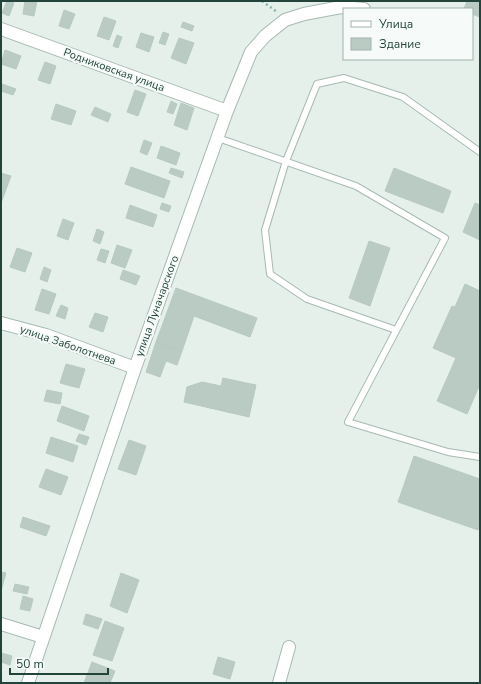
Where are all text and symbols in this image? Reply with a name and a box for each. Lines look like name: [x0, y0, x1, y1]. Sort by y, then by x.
legend: [343, 8, 473, 60]
text: Улица: [378, 16, 413, 32]
text: Здание: [379, 36, 421, 52]
street label: Родниковская улица: [61, 45, 167, 95]
street label: улица Луначарского: [132, 253, 182, 359]
street label: улица Заболотнева: [18, 322, 118, 368]
scale bar: [10, 650, 108, 676]
text: 50 m: [16, 656, 44, 672]

